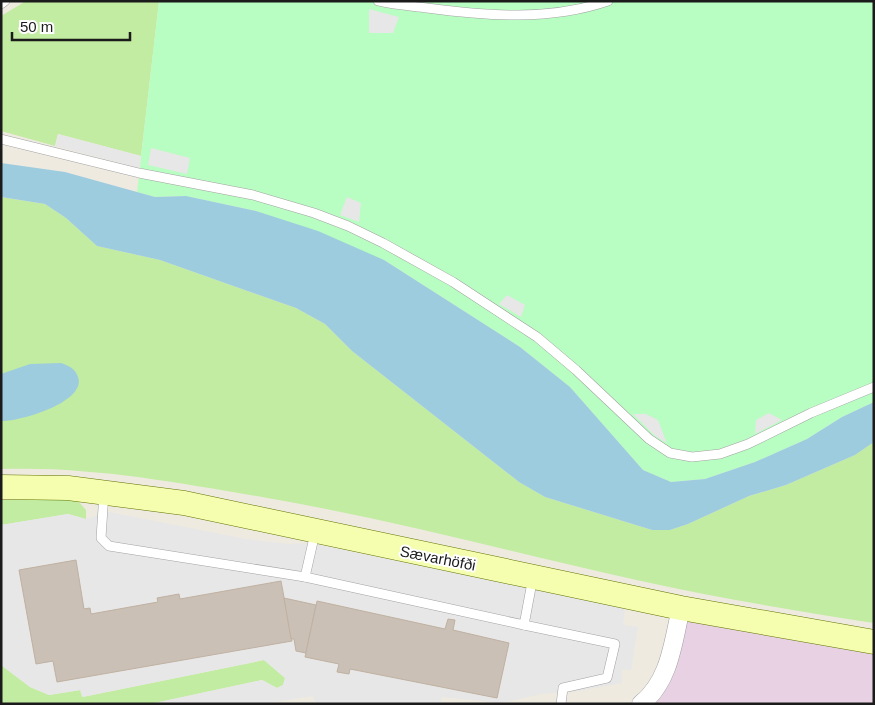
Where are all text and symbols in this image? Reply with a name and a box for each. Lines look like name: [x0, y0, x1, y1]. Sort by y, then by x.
scale bar: [12, 10, 130, 42]
text: 50 m: [20, 18, 53, 35]
street label: Sævarhöfði: [399, 542, 477, 574]

